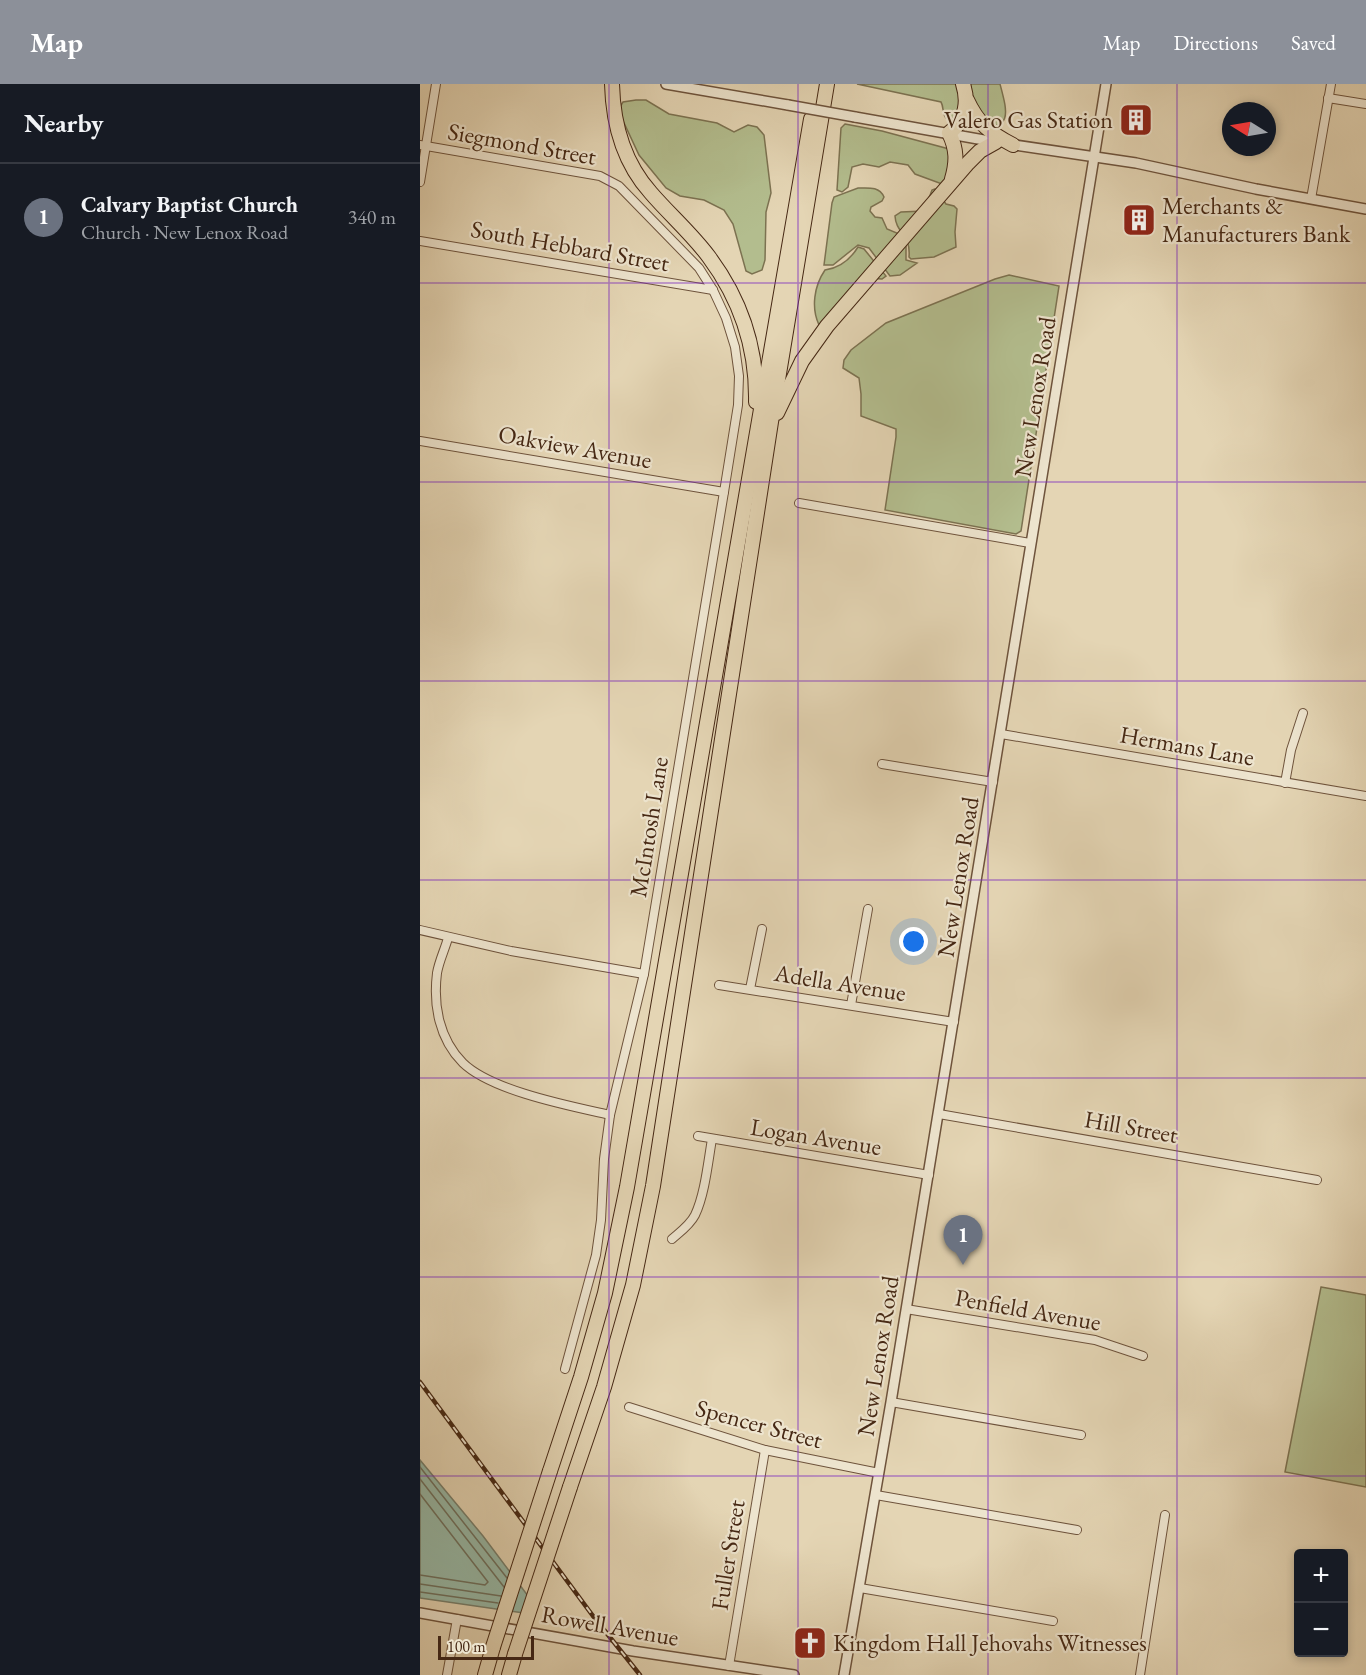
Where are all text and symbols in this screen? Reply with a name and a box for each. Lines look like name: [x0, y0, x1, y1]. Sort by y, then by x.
text: Map: [30, 24, 83, 60]
text: Map: [1103, 29, 1140, 56]
text: Directions: [1173, 29, 1258, 56]
text: Saved: [1291, 29, 1336, 56]
building icon: Valero Gas Station: [1118, 102, 1154, 138]
north arrow: [1222, 102, 1276, 156]
place label: Valero Gas Station: [944, 104, 1113, 135]
text: Nearby: [24, 106, 104, 140]
street label: Siegmond Street: [446, 115, 599, 172]
text: Calvary Baptist Church: [81, 190, 298, 219]
place label: Merchants & Manufacturers Bank: [1162, 190, 1351, 249]
building icon: Merchants & Manufacturers Bank: [1121, 202, 1157, 238]
text: 1: [38, 204, 49, 230]
text: 340 m: [348, 204, 396, 230]
street label: South Hebbard Street: [469, 213, 672, 278]
text: Church · New Lenox Road: [81, 219, 288, 245]
street label: New Lenox Road: [1007, 314, 1063, 479]
street label: Oakview Avenue: [496, 418, 654, 475]
street label: Hermans Lane: [1117, 718, 1257, 773]
street label: McIntosh Lane: [622, 755, 675, 899]
street label: New Lenox Road: [930, 794, 986, 959]
your location: [899, 927, 928, 956]
street label: Adella Avenue: [771, 957, 908, 1008]
street label: Hill Street: [1082, 1103, 1181, 1150]
street label: Logan Avenue: [748, 1111, 884, 1162]
pin: 1: [944, 1216, 982, 1265]
street label: New Lenox Road: [850, 1273, 906, 1438]
street label: Penfield Avenue: [953, 1281, 1103, 1338]
street label: Spencer Street: [692, 1392, 826, 1455]
street label: Fuller Street: [703, 1497, 752, 1612]
map controls: [1294, 1549, 1348, 1657]
button: +: [1294, 1549, 1348, 1603]
street label: Rowell Avenue: [539, 1598, 681, 1653]
button: −: [1294, 1603, 1348, 1657]
church icon: Kingdom Hall Jehovahs Witnesses: [792, 1625, 828, 1661]
place label: Kingdom Hall Jehovahs Witnesses: [833, 1627, 1147, 1658]
scale bar: [438, 1633, 534, 1660]
text: 100 m: [447, 1636, 486, 1657]

